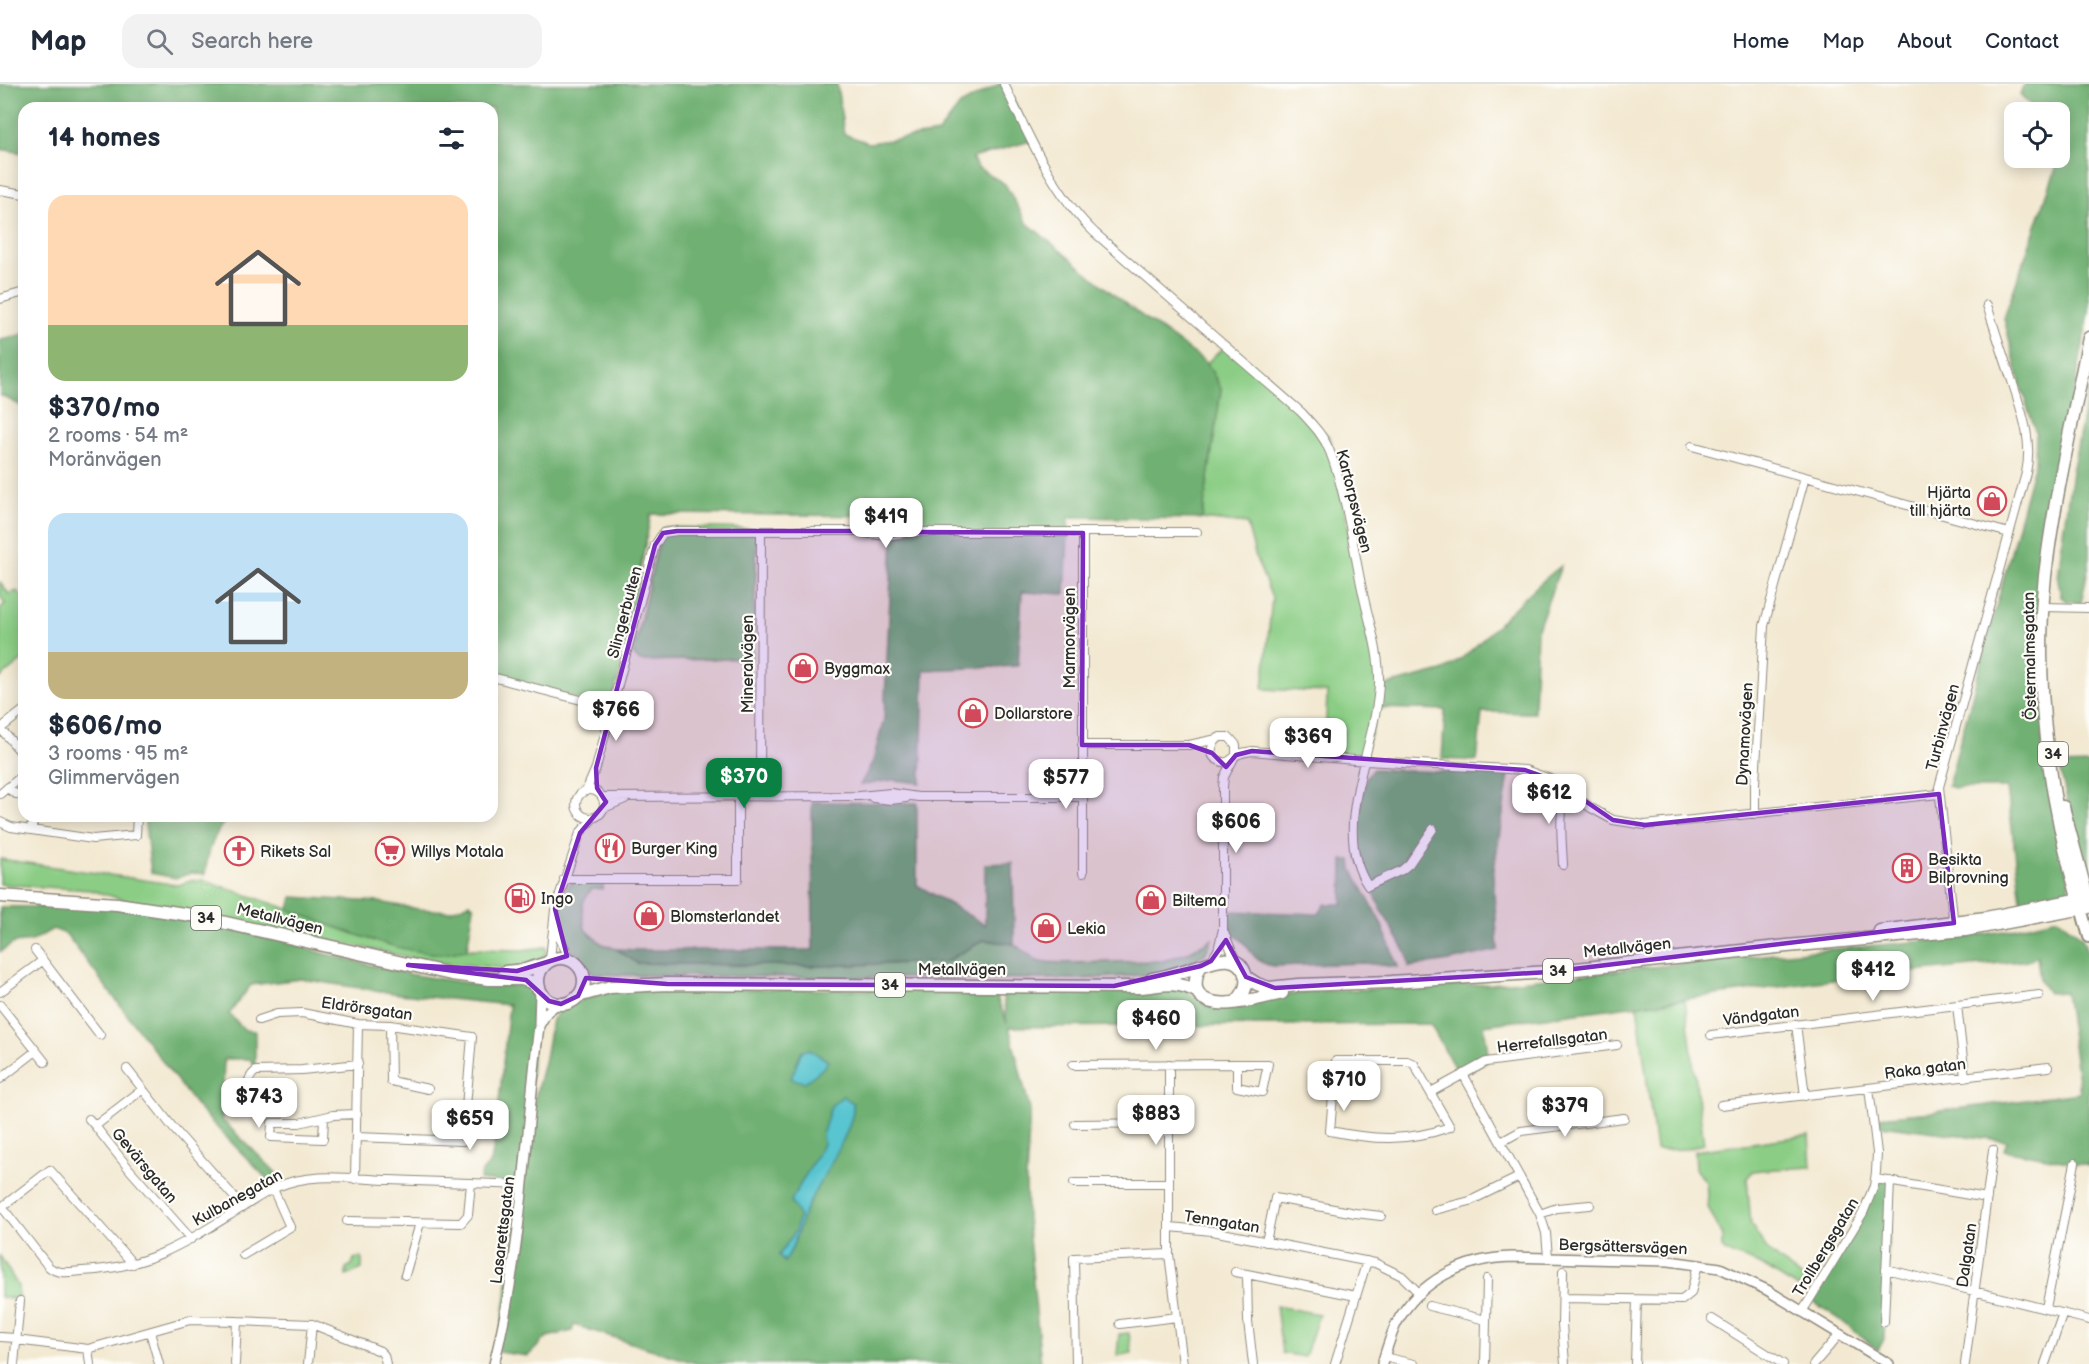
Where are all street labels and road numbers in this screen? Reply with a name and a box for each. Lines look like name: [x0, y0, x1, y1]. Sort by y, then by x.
street label: Kartorpsvägen: [1332, 448, 1376, 555]
street label: Slingerbulten: [604, 564, 647, 661]
street label: Marmorvägen: [1061, 587, 1080, 689]
street label: Östermalmsgatan: [2018, 592, 2041, 720]
street label: Mineralvägen: [739, 615, 758, 713]
street label: Dynamovägen: [1733, 682, 1758, 786]
street label: Turbinvägen: [1923, 682, 1964, 773]
road number: 34: [2038, 742, 2068, 766]
street label: Metallvägen: [235, 900, 325, 939]
road number: 34: [191, 906, 221, 930]
street label: Metallvägen: [1582, 934, 1672, 963]
road number: 34: [1543, 959, 1573, 983]
street label: Metallvägen: [918, 961, 1006, 980]
road number: 34: [875, 973, 905, 997]
street label: Eldrörsgatan: [320, 994, 414, 1025]
street label: Vändgatan: [1722, 1002, 1800, 1031]
street label: Herrefallsgatan: [1496, 1025, 1609, 1058]
street label: Raka gatan: [1883, 1055, 1967, 1084]
street label: Gevärsgatan: [107, 1124, 181, 1208]
street label: Kulbanegatan: [189, 1166, 286, 1231]
street label: Lasarettsgatan: [487, 1175, 520, 1285]
street label: Trollbergsgatan: [1789, 1195, 1863, 1301]
street label: Tenngatan: [1183, 1207, 1261, 1238]
street label: Dalgatan: [1954, 1222, 1981, 1289]
street label: Bergsättersvägen: [1558, 1236, 1688, 1259]

